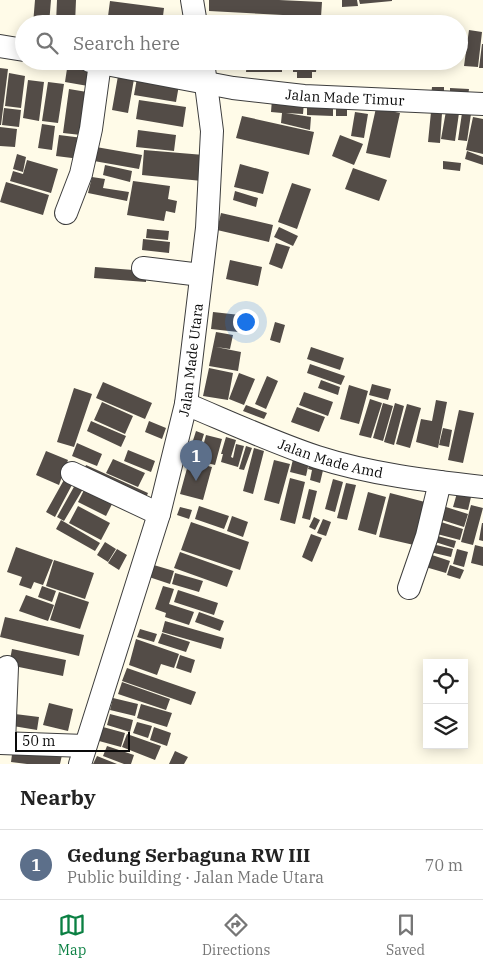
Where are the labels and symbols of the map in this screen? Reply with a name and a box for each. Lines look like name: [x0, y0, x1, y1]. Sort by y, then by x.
street label: Jalan Made Timur: [285, 85, 406, 110]
street label: Jalan Made Utara: [174, 302, 207, 418]
your location: [233, 309, 259, 335]
street label: Jalan Made Amd: [276, 435, 385, 482]
pin: 1: [180, 440, 212, 481]
scale bar: [15, 729, 130, 752]

